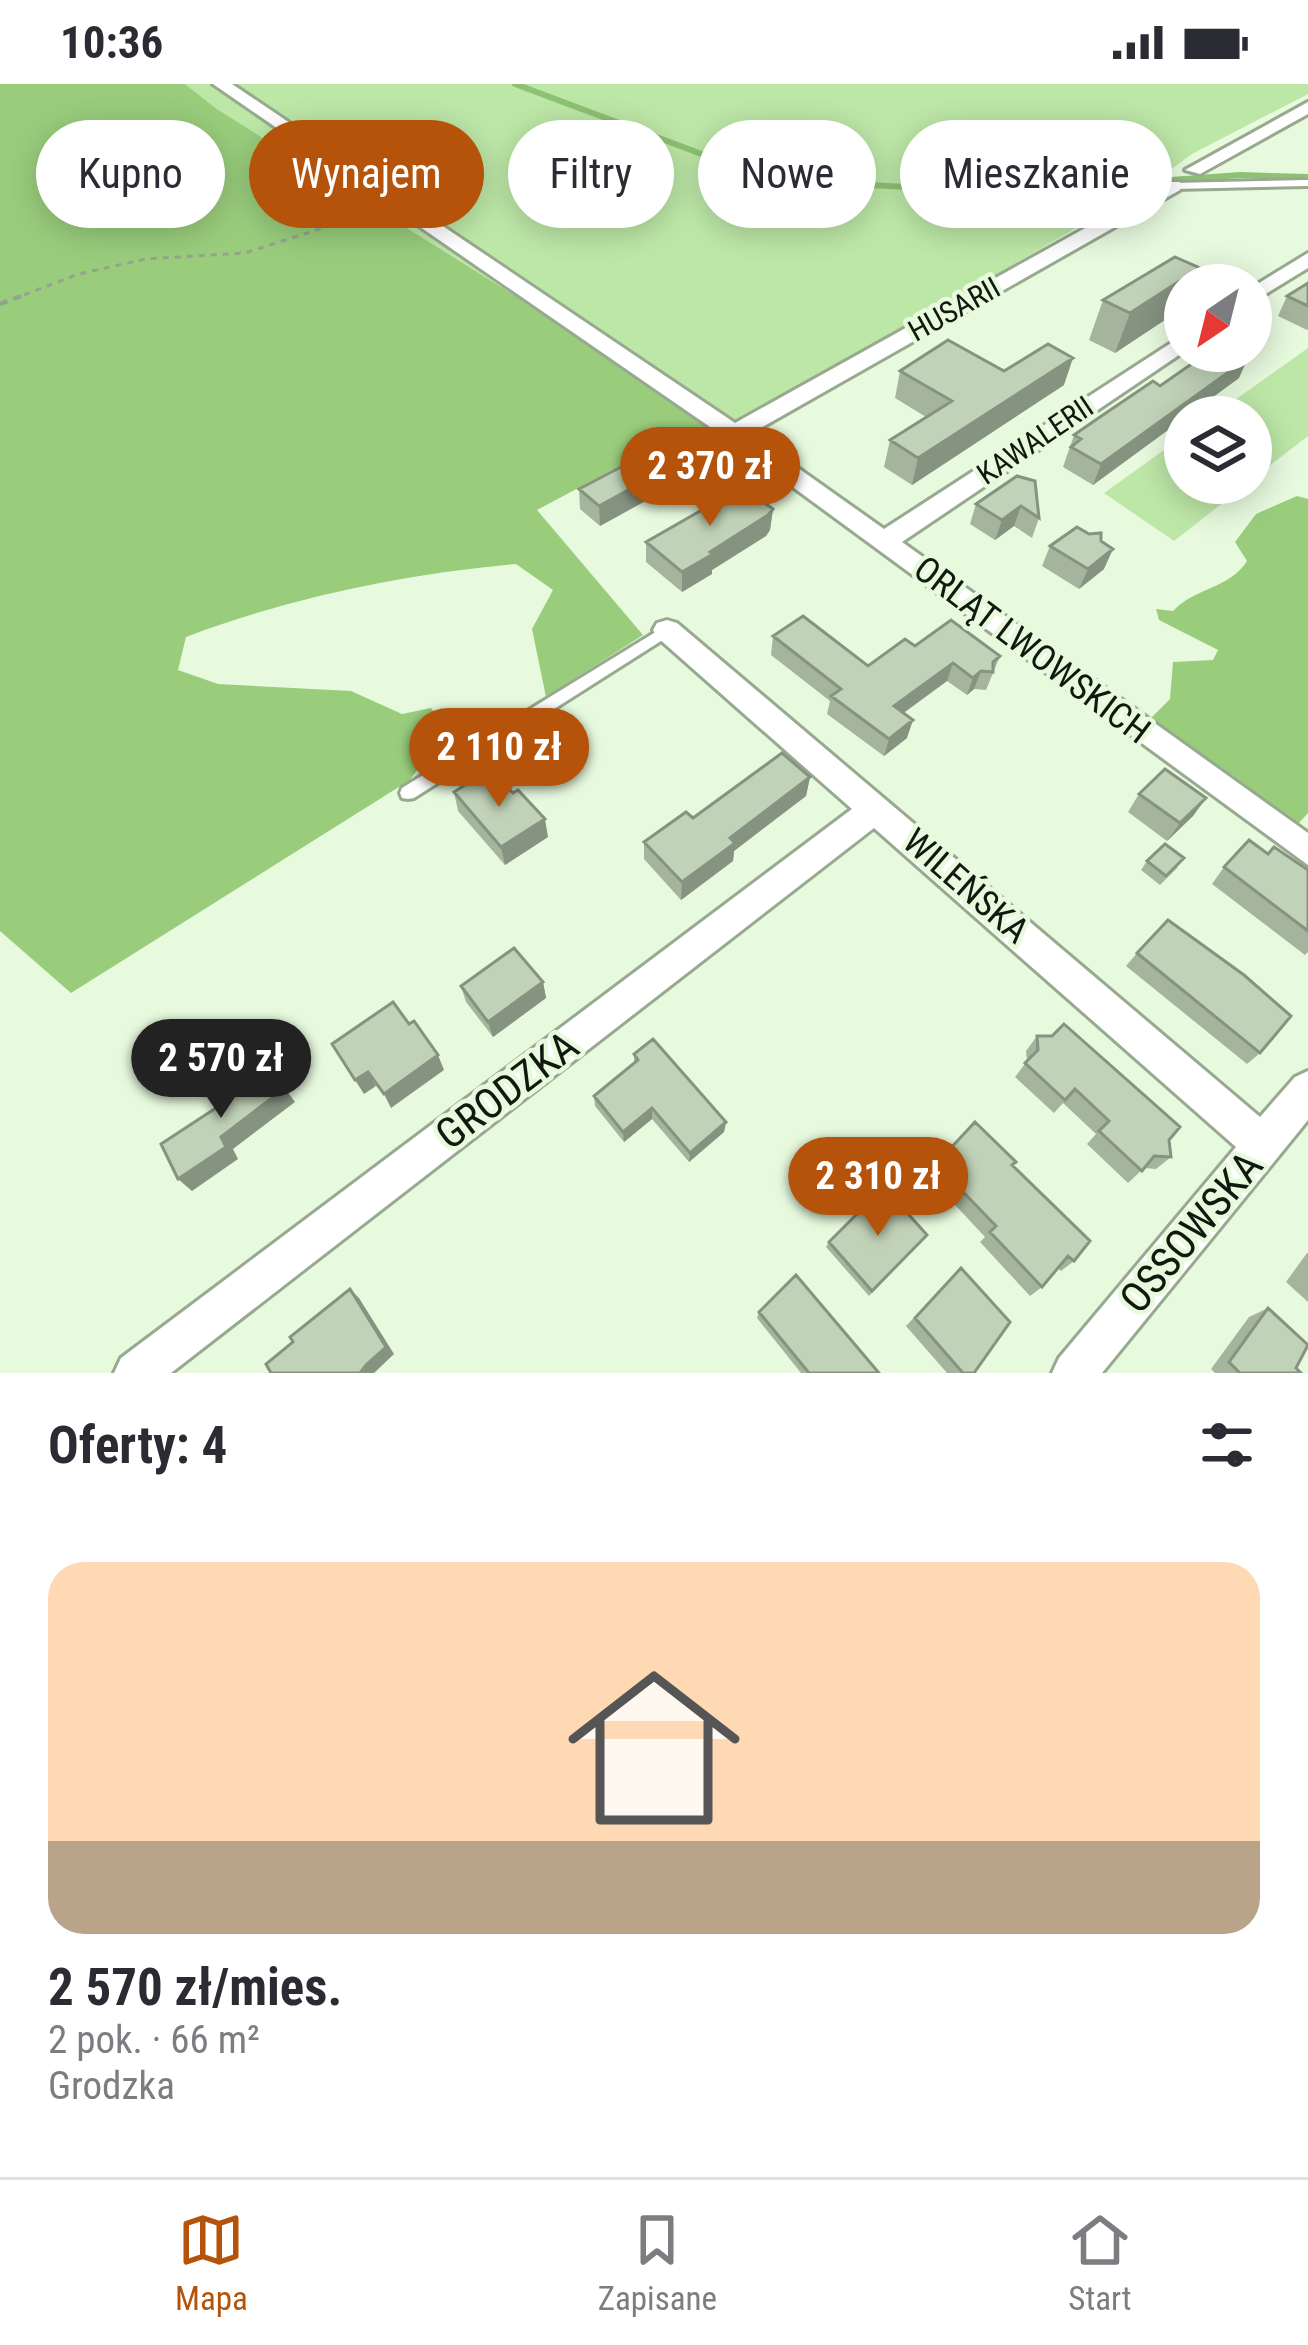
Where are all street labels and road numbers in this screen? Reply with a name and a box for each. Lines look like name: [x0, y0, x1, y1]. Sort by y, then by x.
street label: HUSARII: [902, 270, 1006, 348]
street label: KAWALERII: [970, 389, 1100, 491]
street label: ORLĄT LWOWSKICH: [906, 548, 1158, 752]
street label: WILEŃSKA: [895, 819, 1038, 952]
street label: GRODZKA: [426, 1021, 588, 1159]
street label: OSSOWSKA: [1110, 1142, 1272, 1322]

